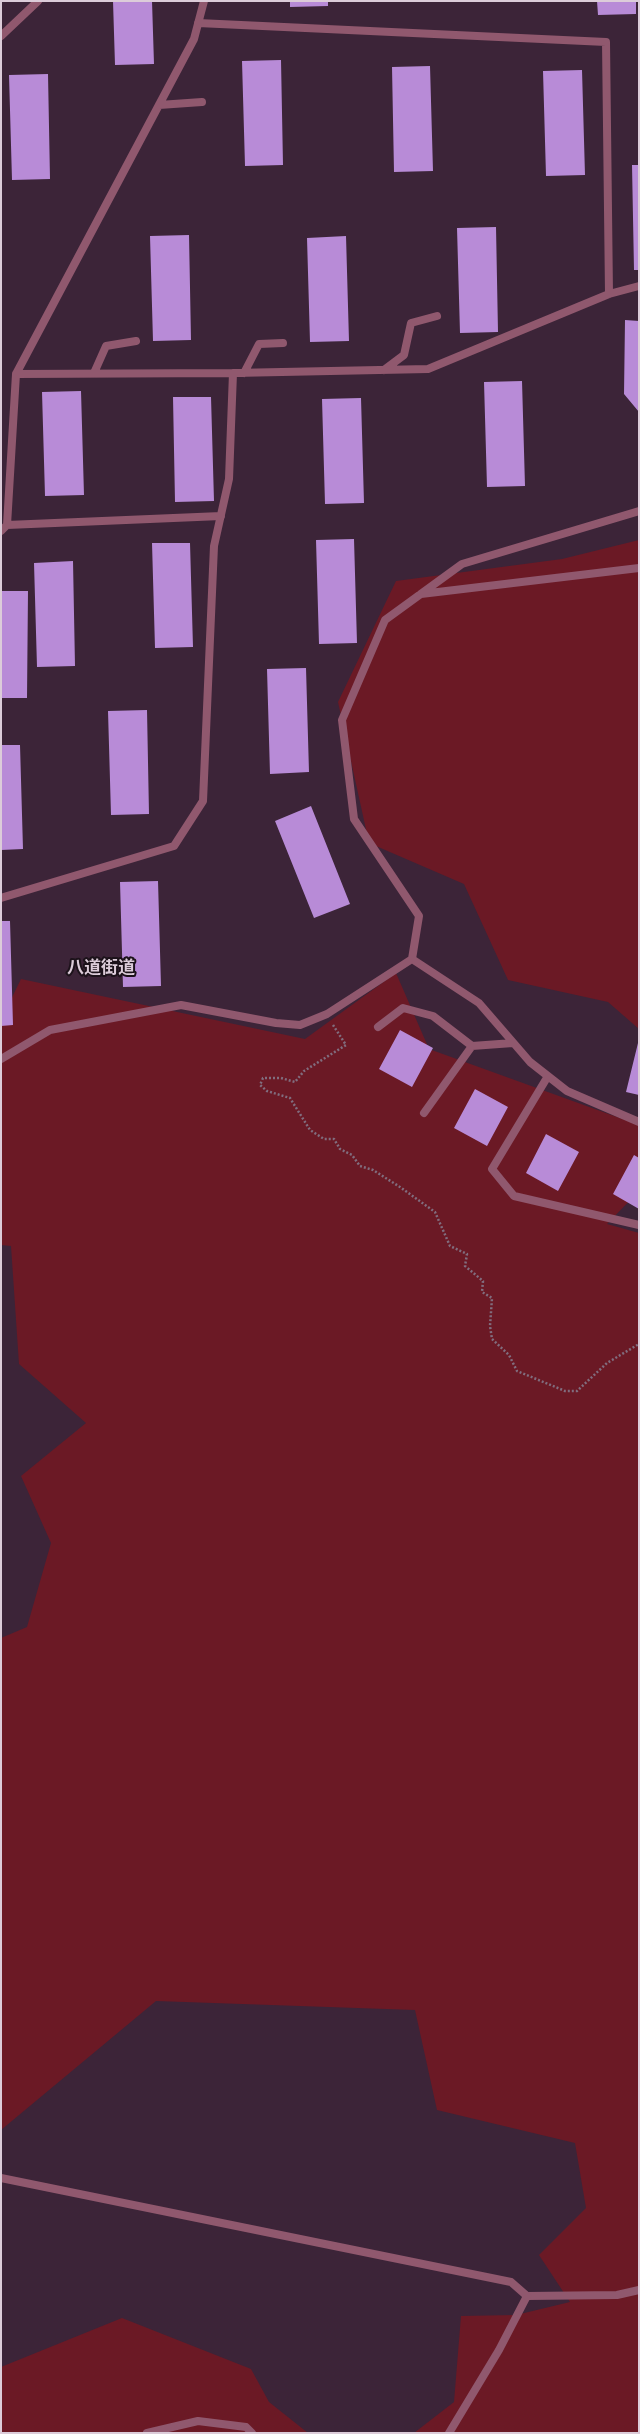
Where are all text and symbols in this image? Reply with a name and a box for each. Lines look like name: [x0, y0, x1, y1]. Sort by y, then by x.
district label: 八道街道: [67, 958, 135, 978]

